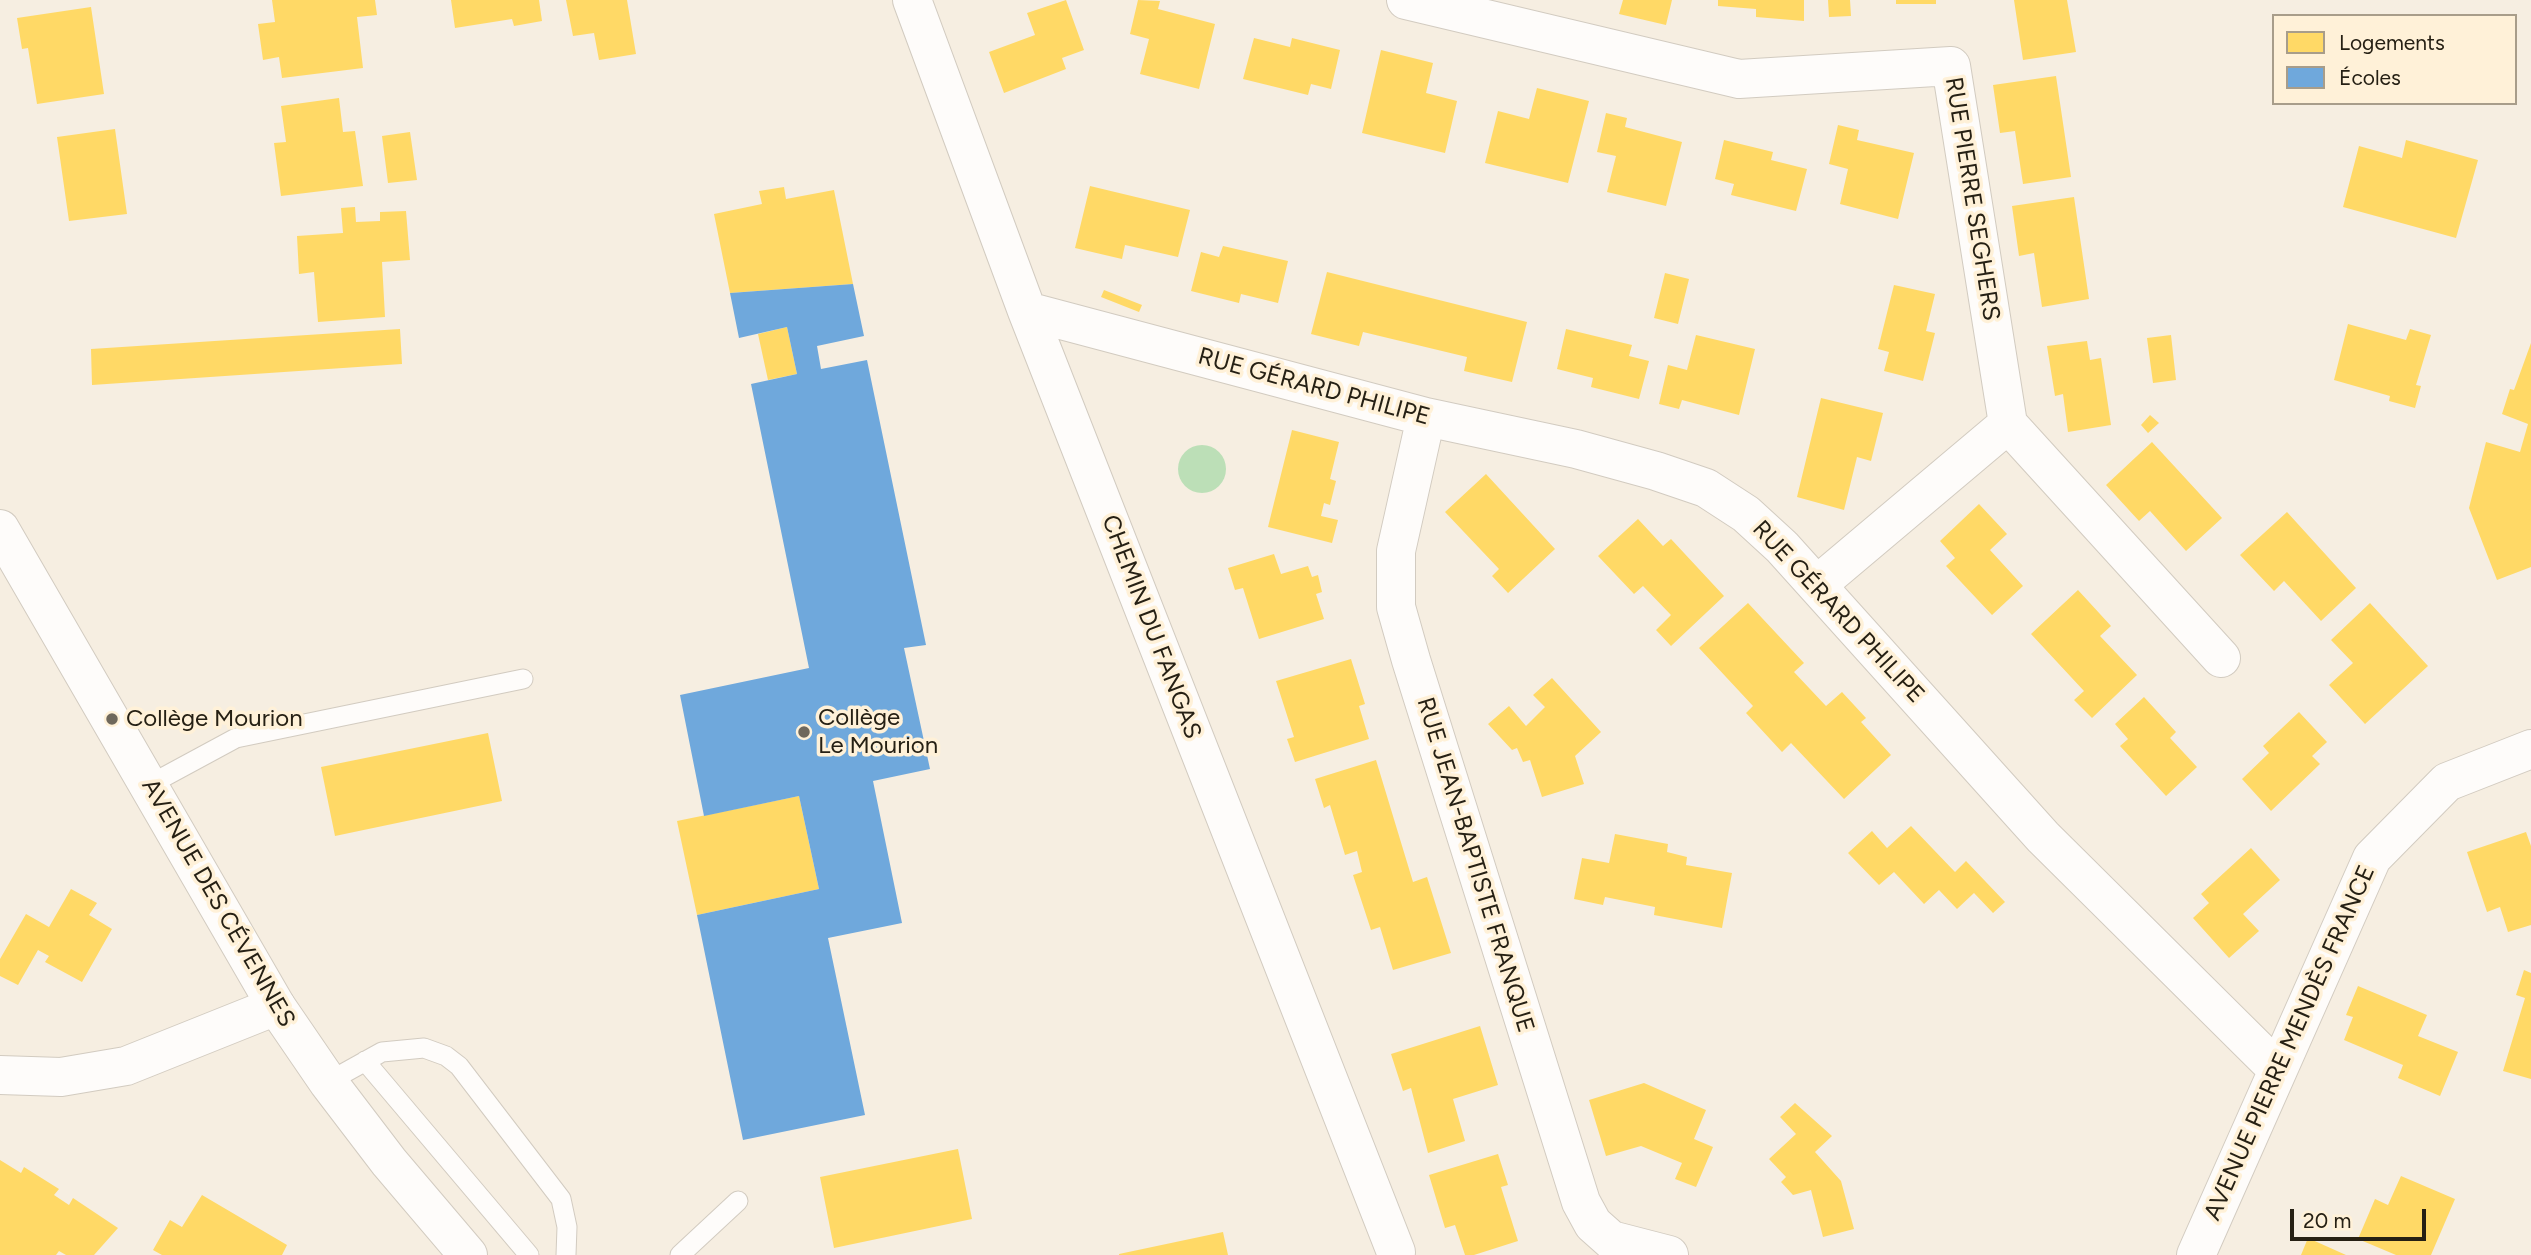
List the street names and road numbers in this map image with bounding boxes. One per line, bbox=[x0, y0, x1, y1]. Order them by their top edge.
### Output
street label: RUE PIERRE SEGHERS bbox=[1939, 75, 2005, 323]
street label: RUE GÉRARD PHILIPE bbox=[1195, 342, 1433, 432]
street label: CHEMIN DU FANGAS bbox=[1095, 511, 1207, 743]
street label: RUE GÉRARD PHILIPE bbox=[1746, 515, 1930, 709]
street label: RUE JEAN-BAPTISTE FRANQUE bbox=[1410, 694, 1540, 1036]
street label: AVENUE DES CÉVENNES bbox=[135, 774, 301, 1032]
street label: AVENUE PIERRE MENDÈS FRANCE bbox=[2198, 861, 2382, 1225]

